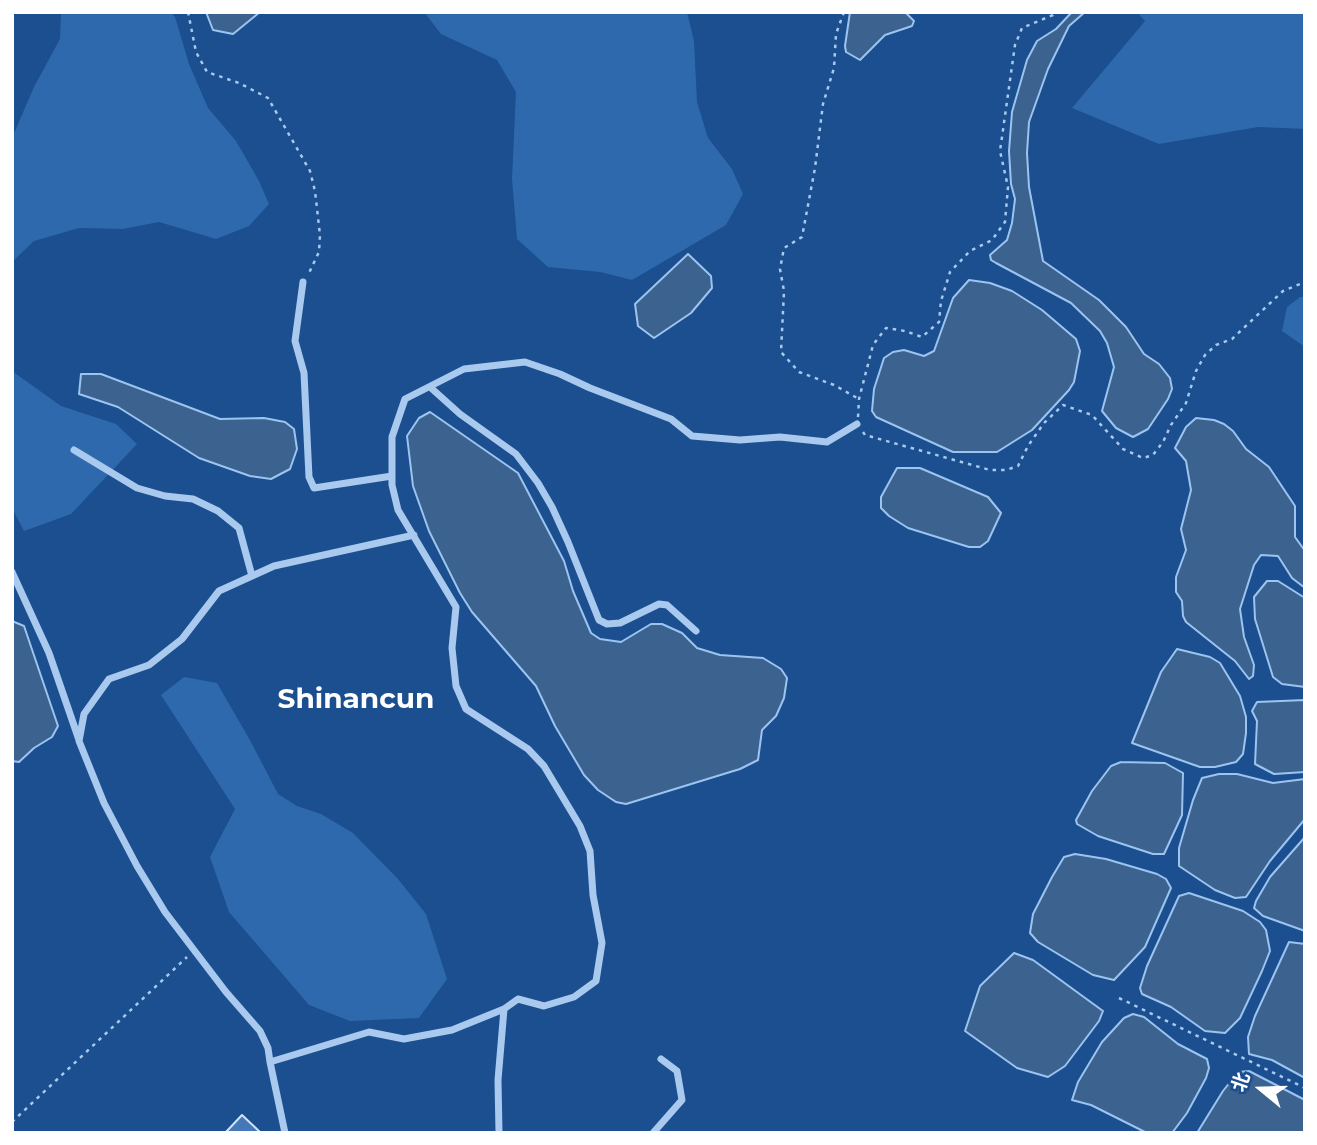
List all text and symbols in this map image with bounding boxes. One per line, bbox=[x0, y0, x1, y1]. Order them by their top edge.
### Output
district label: Shinancun bbox=[278, 683, 434, 717]
north arrow bbox=[1226, 1054, 1296, 1124]
text: 北 bbox=[1227, 1069, 1255, 1095]

